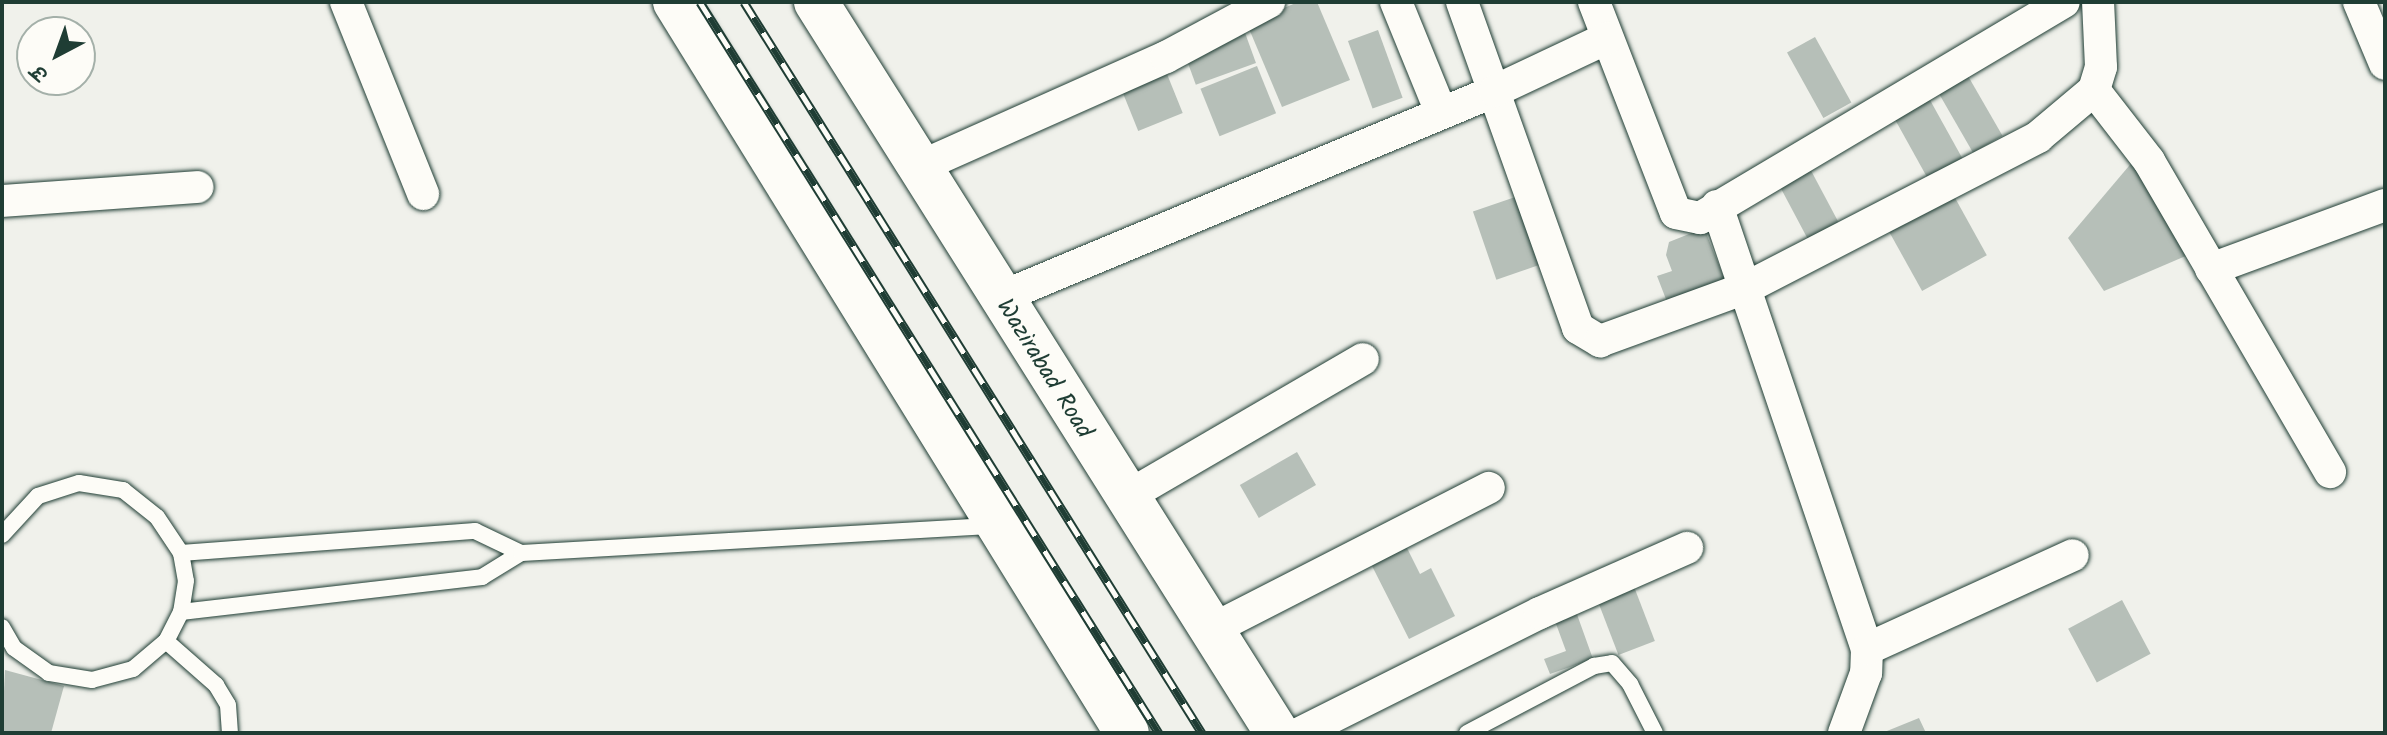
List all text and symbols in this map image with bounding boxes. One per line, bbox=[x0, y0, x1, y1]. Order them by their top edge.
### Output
north arrow bbox=[16, 16, 96, 96]
text: उ bbox=[25, 55, 58, 91]
street label: Wazirabad Road bbox=[990, 294, 1098, 444]

